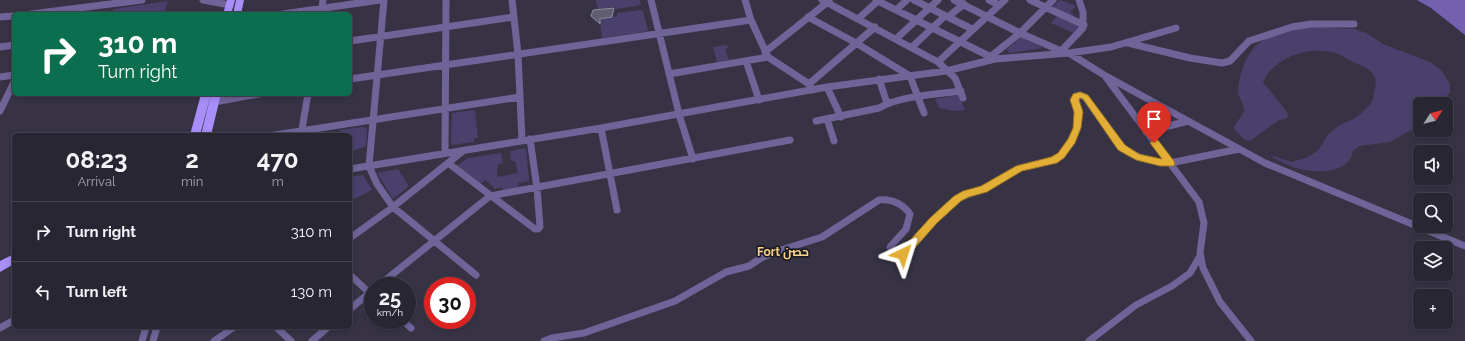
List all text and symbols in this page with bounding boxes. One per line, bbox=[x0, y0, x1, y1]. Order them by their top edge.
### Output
text: 310 m bbox=[98, 27, 177, 60]
icon: right bbox=[32, 28, 84, 80]
text: Turn right bbox=[98, 61, 177, 82]
north arrow bbox=[1413, 97, 1453, 137]
map controls bbox=[1413, 97, 1453, 329]
pin bbox=[1137, 102, 1171, 143]
icon: arrive bbox=[1143, 108, 1165, 130]
text: 08:23 bbox=[65, 145, 128, 174]
text: 2 bbox=[185, 145, 199, 174]
text: 470 bbox=[257, 145, 299, 174]
button: sound bbox=[1413, 145, 1453, 185]
text: Arrival bbox=[77, 174, 116, 189]
text: min bbox=[181, 174, 203, 189]
text: m bbox=[272, 174, 284, 189]
button: search bbox=[1413, 193, 1453, 233]
icon: right bbox=[32, 221, 54, 243]
text: Turn right bbox=[66, 223, 136, 241]
text: 310 m bbox=[291, 223, 332, 241]
position arrow bbox=[882, 233, 924, 275]
button: layers bbox=[1413, 241, 1453, 281]
district label: Fort حصن bbox=[757, 245, 809, 260]
speed limit sign: 30 bbox=[424, 277, 476, 329]
icon: left bbox=[32, 281, 54, 303]
text: Turn left bbox=[66, 283, 127, 301]
text: 130 m bbox=[291, 283, 332, 301]
text: 25 bbox=[379, 286, 401, 310]
button: + bbox=[1413, 289, 1453, 329]
text: km/h bbox=[377, 307, 403, 318]

